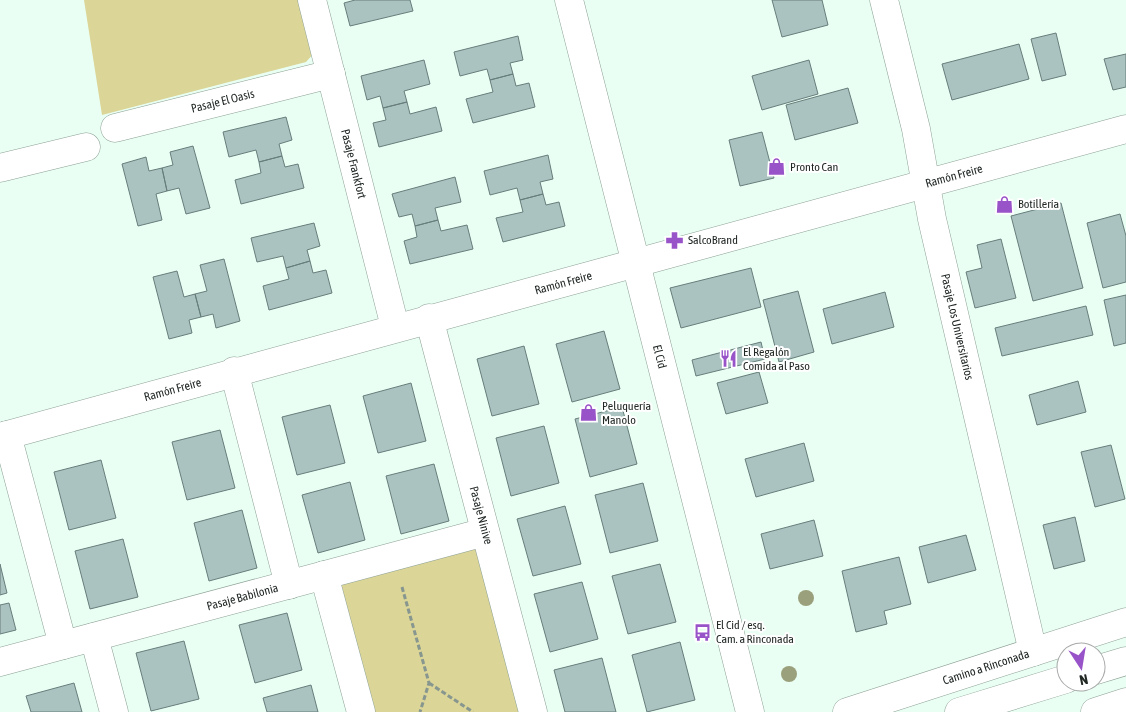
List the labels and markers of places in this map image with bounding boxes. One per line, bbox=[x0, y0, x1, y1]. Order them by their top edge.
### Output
shop icon: Pronto Can bbox=[766, 157, 786, 177]
place label: Pronto Can bbox=[790, 160, 838, 174]
shop icon: Botillería bbox=[994, 194, 1014, 214]
place label: Botillería bbox=[1018, 197, 1059, 211]
pharmacy icon: SalcoBrand bbox=[664, 230, 684, 250]
place label: SalcoBrand bbox=[688, 233, 738, 247]
place label: El Regalón Comida al Paso bbox=[743, 345, 810, 373]
restaurant icon: El Regalón Comida al Paso bbox=[719, 349, 739, 369]
place label: Peluquería Manolo bbox=[602, 399, 651, 427]
shop icon: Peluquería Manolo bbox=[578, 403, 598, 423]
place label: El Cid / esq. Cam. a Rinconada bbox=[716, 618, 794, 646]
bus stop icon: El Cid / esq. Cam. a Rinconada bbox=[692, 622, 712, 642]

